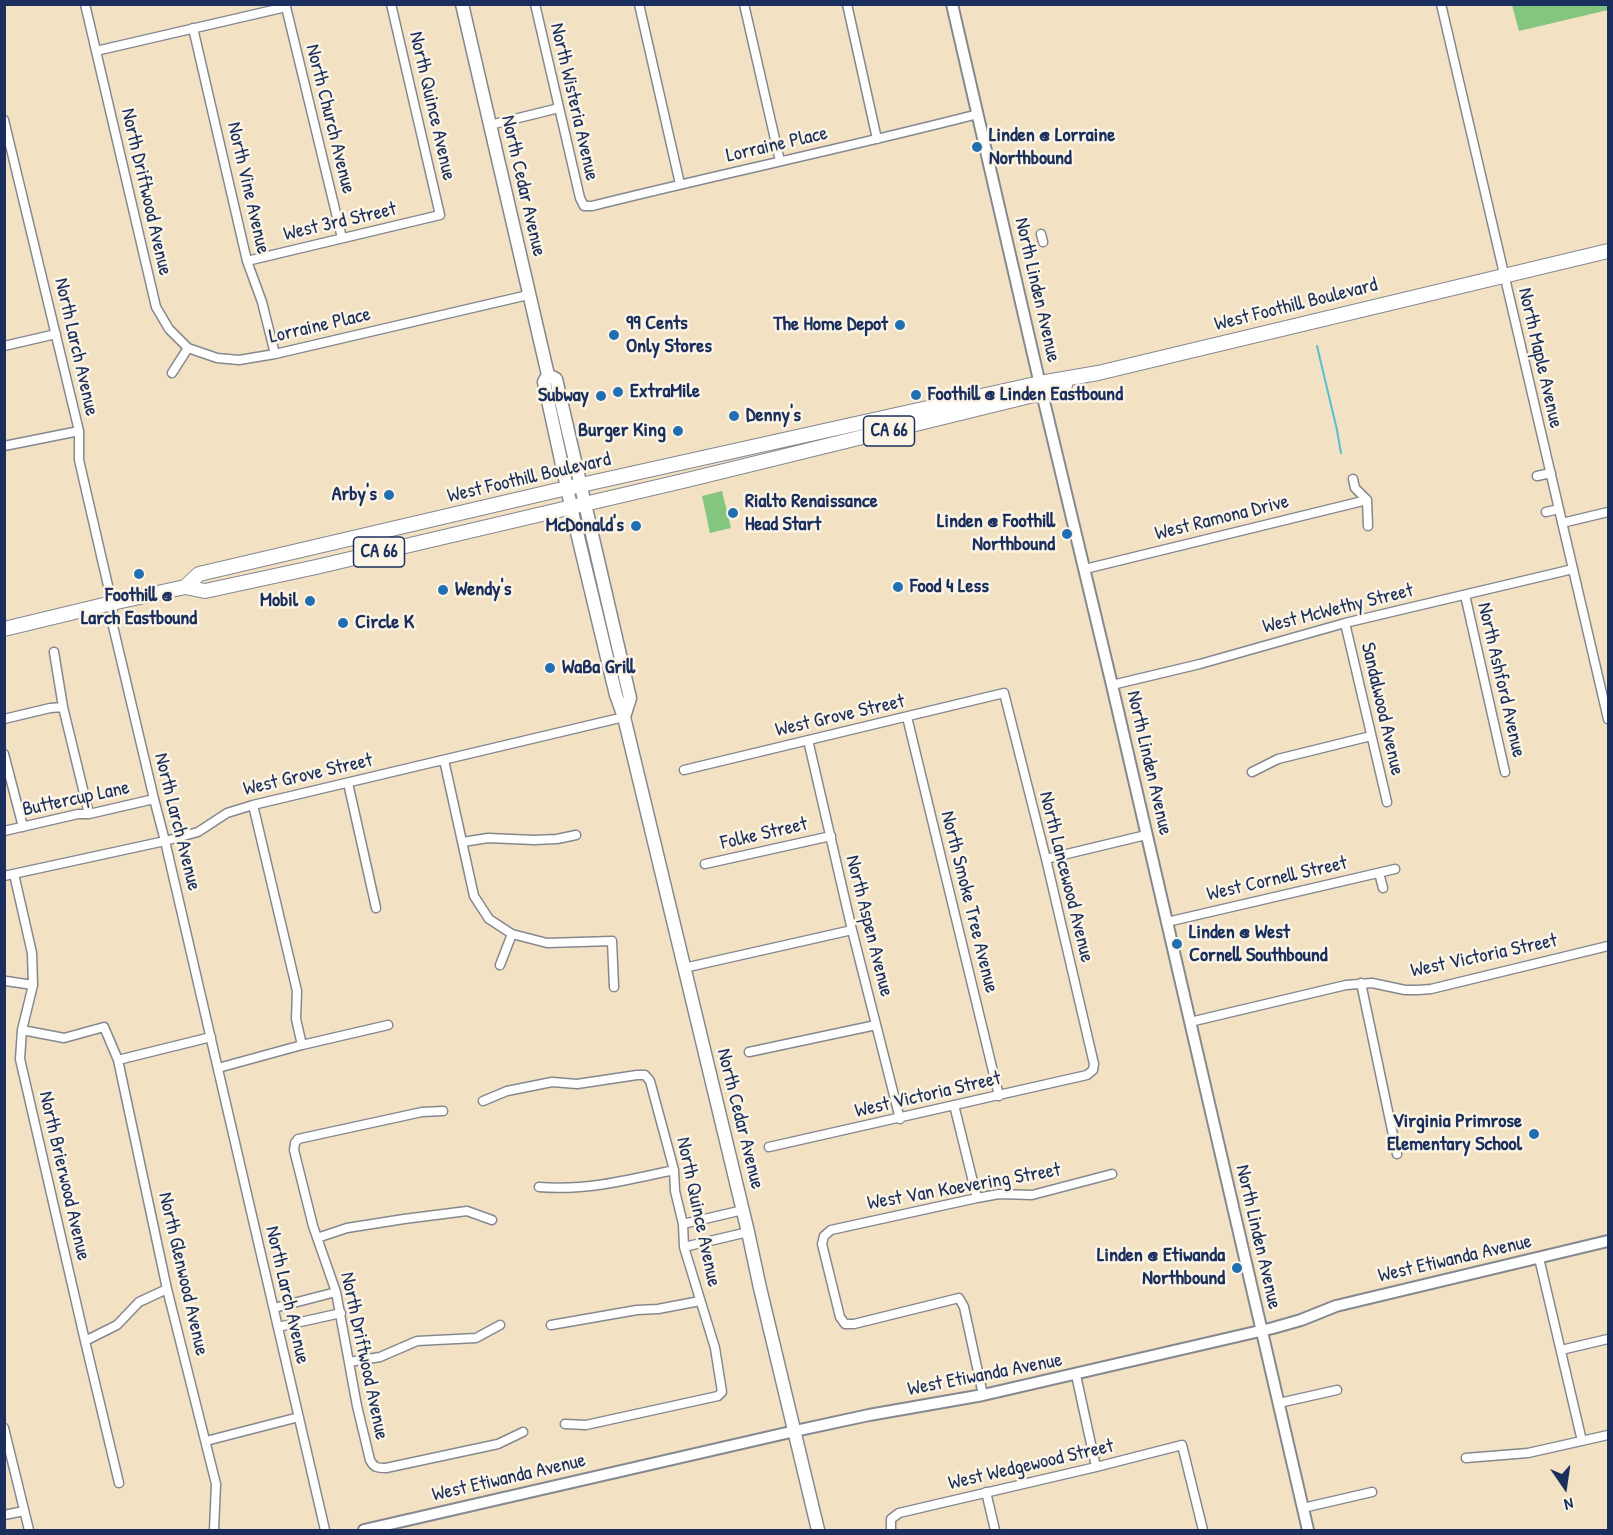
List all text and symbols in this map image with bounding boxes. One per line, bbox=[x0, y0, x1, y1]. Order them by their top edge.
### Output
street label: North Wisteria Avenue bbox=[544, 21, 604, 183]
street label: North Quince Avenue bbox=[403, 29, 461, 183]
street label: North Church Avenue bbox=[300, 42, 360, 196]
street label: North Driftwood Avenue bbox=[115, 106, 177, 278]
street label: North Cedar Avenue bbox=[495, 113, 551, 259]
street label: North Vine Avenue bbox=[221, 120, 275, 256]
street label: Lorraine Place bbox=[724, 122, 830, 168]
place label: Linden @ Lorraine Northbound bbox=[989, 124, 1115, 171]
marker: Linden @ Lorraine Northbound bbox=[970, 140, 984, 154]
street label: West 3rd Street bbox=[281, 197, 399, 247]
street label: North Linden Avenue bbox=[1009, 216, 1065, 364]
street label: West Foothill Boulevard bbox=[1212, 273, 1380, 337]
street label: North Larch Avenue bbox=[48, 276, 104, 418]
street label: North Maple Avenue bbox=[1512, 286, 1568, 430]
street label: Lorraine Place bbox=[267, 303, 373, 349]
place label: 99 Cents Only Stores bbox=[626, 312, 712, 359]
place label: The Home Depot bbox=[773, 313, 888, 337]
marker: The Home Depot bbox=[893, 318, 907, 332]
marker: 99 Cents Only Stores bbox=[607, 328, 621, 342]
place label: ExtraMile bbox=[630, 380, 700, 404]
place label: Foothill @ Linden Eastbound bbox=[928, 383, 1123, 407]
place label: Subway bbox=[538, 384, 589, 408]
marker: ExtraMile bbox=[611, 385, 625, 399]
marker: Foothill @ Linden Eastbound bbox=[909, 388, 923, 402]
marker: Subway bbox=[594, 389, 608, 403]
place label: Denny's bbox=[746, 404, 801, 428]
marker: Denny's bbox=[727, 409, 741, 423]
road number: CA 66 bbox=[864, 416, 914, 446]
place label: Burger King bbox=[578, 419, 666, 443]
marker: Burger King bbox=[671, 424, 685, 438]
street label: West Foothill Boulevard bbox=[445, 448, 613, 508]
place label: Arby's bbox=[332, 483, 377, 507]
marker: Arby's bbox=[382, 488, 396, 502]
place label: Rialto Renaissance Head Start bbox=[745, 490, 878, 537]
street label: West Ramona Drive bbox=[1153, 490, 1291, 546]
marker: Rialto Renaissance Head Start bbox=[726, 506, 740, 520]
place label: Linden @ Foothill Northbound bbox=[937, 510, 1055, 557]
place label: McDonald's bbox=[546, 514, 624, 538]
marker: McDonald's bbox=[629, 519, 643, 533]
marker: Linden @ Foothill Northbound bbox=[1060, 527, 1074, 541]
road number: CA 66 bbox=[354, 537, 404, 567]
marker: Foothill @ Larch Eastbound bbox=[132, 567, 146, 581]
place label: Food 4 Less bbox=[910, 575, 989, 599]
place label: Wendy's bbox=[455, 578, 512, 602]
street label: West McWethy Street bbox=[1260, 579, 1416, 639]
marker: Food 4 Less bbox=[891, 580, 905, 594]
marker: Wendy's bbox=[436, 583, 450, 597]
place label: Foothill @ Larch Eastbound bbox=[81, 584, 197, 631]
place label: Mobil bbox=[260, 589, 298, 613]
marker: Mobil bbox=[303, 594, 317, 608]
street label: North Ashford Avenue bbox=[1472, 600, 1530, 760]
place label: Circle K bbox=[355, 611, 414, 635]
marker: Circle K bbox=[336, 616, 350, 630]
street label: Sandalwood Avenue bbox=[1355, 640, 1409, 778]
place label: WaBa Grill bbox=[562, 656, 635, 680]
marker: WaBa Grill bbox=[543, 661, 557, 675]
street label: West Grove Street bbox=[773, 689, 907, 743]
street label: North Linden Avenue bbox=[1121, 689, 1177, 837]
street label: West Grove Street bbox=[241, 748, 375, 802]
street label: North Larch Avenue bbox=[148, 751, 206, 893]
street label: Buttercup Lane bbox=[20, 776, 132, 822]
street label: North Lancewood Avenue bbox=[1033, 789, 1099, 965]
street label: North Smoke Tree Avenue bbox=[935, 809, 1003, 995]
street label: Folke Street bbox=[718, 812, 810, 856]
street label: West Cornell Street bbox=[1205, 851, 1349, 907]
street label: North Aspen Avenue bbox=[840, 853, 898, 999]
place label: Linden @ West Cornell Southbound bbox=[1189, 921, 1328, 968]
street label: West Victoria Street bbox=[1409, 929, 1559, 983]
marker: Linden @ West Cornell Southbound bbox=[1170, 937, 1184, 951]
street label: North Cedar Avenue bbox=[711, 1046, 769, 1192]
street label: West Victoria Street bbox=[853, 1067, 1003, 1123]
street label: North Brierwood Avenue bbox=[33, 1089, 95, 1263]
place label: Virginia Primrose Elementary School bbox=[1387, 1110, 1522, 1157]
marker: Virginia Primrose Elementary School bbox=[1527, 1127, 1541, 1141]
street label: North Quince Avenue bbox=[670, 1135, 726, 1289]
street label: West Van Koevering Street bbox=[865, 1158, 1063, 1216]
street label: North Linden Avenue bbox=[1230, 1163, 1286, 1311]
street label: North Glenwood Avenue bbox=[153, 1190, 213, 1358]
street label: North Larch Avenue bbox=[259, 1224, 315, 1366]
street label: West Etiwanda Avenue bbox=[1376, 1230, 1534, 1288]
place label: Linden @ Etiwanda Northbound bbox=[1097, 1244, 1225, 1291]
marker: Linden @ Etiwanda Northbound bbox=[1230, 1261, 1244, 1275]
street label: North Driftwood Avenue bbox=[335, 1270, 393, 1442]
street label: West Etiwanda Avenue bbox=[906, 1348, 1064, 1402]
street label: West Wedgewood Street bbox=[946, 1434, 1116, 1496]
street label: West Etiwanda Avenue bbox=[430, 1449, 588, 1507]
north arrow bbox=[1535, 1457, 1595, 1517]
text: N bbox=[1562, 1493, 1576, 1516]

